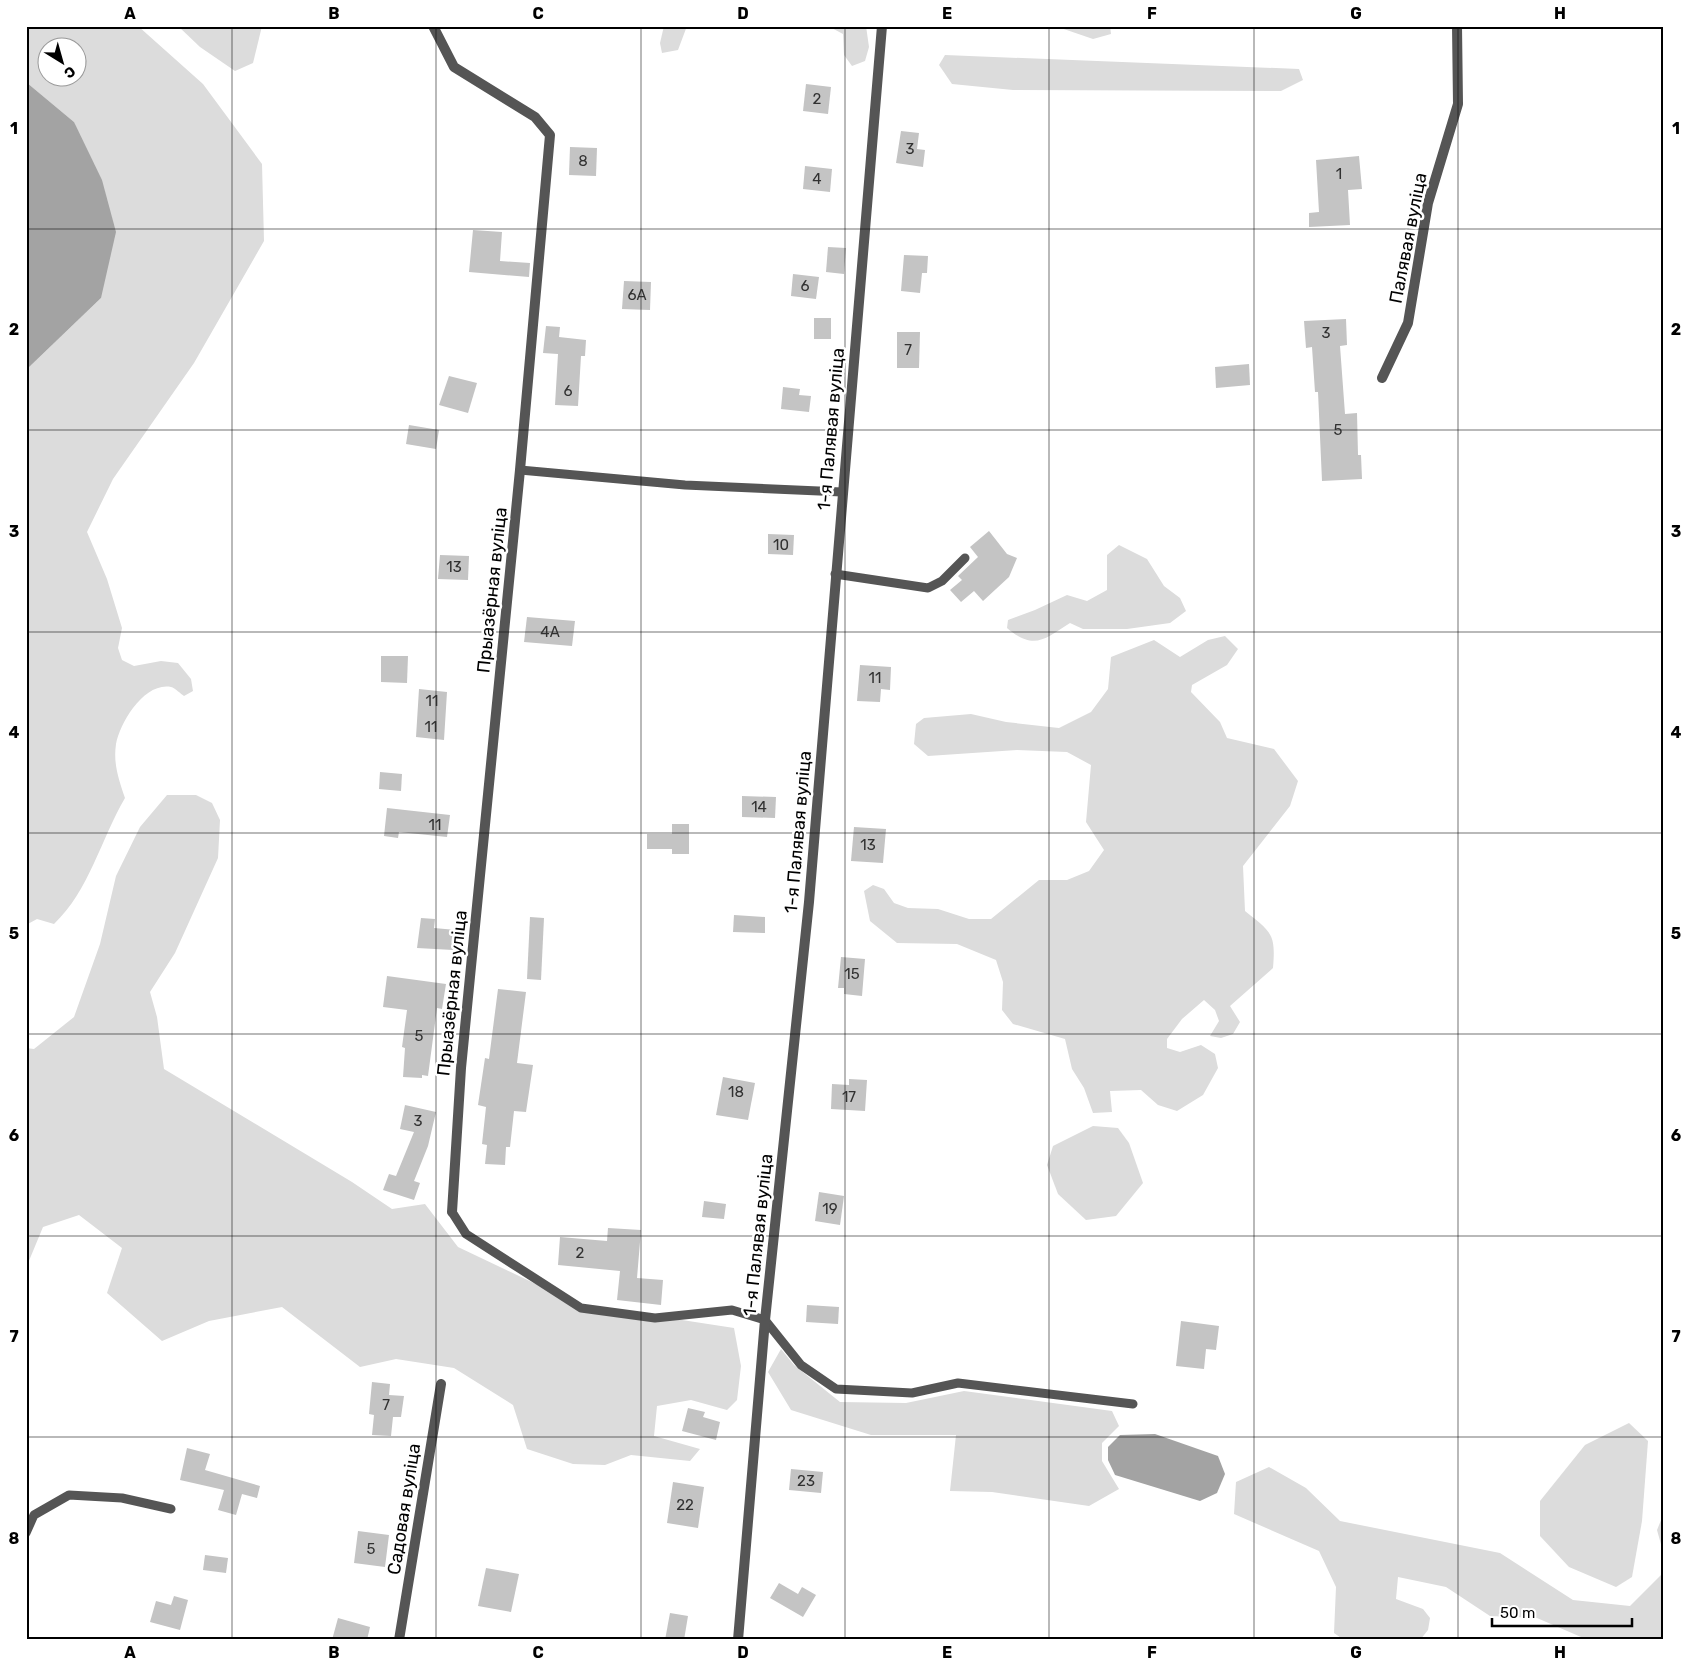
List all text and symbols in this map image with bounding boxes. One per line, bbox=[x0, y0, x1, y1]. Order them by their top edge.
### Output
text: A bbox=[124, 4, 136, 23]
text: B bbox=[328, 4, 340, 23]
text: C bbox=[532, 4, 544, 23]
text: D bbox=[737, 4, 749, 23]
text: E bbox=[942, 4, 952, 23]
text: F bbox=[1147, 4, 1157, 23]
text: G bbox=[1350, 4, 1362, 23]
text: H bbox=[1554, 4, 1566, 23]
north arrow bbox=[38, 38, 88, 88]
text: С bbox=[60, 62, 79, 82]
house number: 2 bbox=[813, 90, 822, 108]
text: 1 bbox=[10, 119, 18, 138]
text: 1 bbox=[1672, 119, 1680, 138]
house number: 3 bbox=[905, 140, 915, 158]
house number: 8 bbox=[578, 152, 588, 170]
house number: 1 bbox=[1336, 165, 1342, 183]
house number: 4 bbox=[812, 170, 822, 188]
street label: Палявая вуліца bbox=[1385, 171, 1431, 305]
house number: 6 bbox=[800, 277, 810, 295]
house number: 6А bbox=[627, 286, 647, 304]
text: 2 bbox=[9, 320, 19, 339]
text: 2 bbox=[1671, 320, 1681, 339]
house number: 3 bbox=[1321, 324, 1331, 342]
house number: 7 bbox=[904, 341, 912, 359]
street label: 1-я Палявая вуліца bbox=[813, 347, 849, 511]
house number: 6 bbox=[563, 382, 573, 400]
house number: 5 bbox=[1334, 421, 1343, 439]
street label: Прыазёрная вуліца bbox=[472, 506, 512, 674]
text: 3 bbox=[9, 522, 19, 541]
text: 3 bbox=[1671, 522, 1681, 541]
house number: 10 bbox=[773, 536, 789, 554]
house number: 13 bbox=[446, 558, 462, 576]
house number: 4А bbox=[540, 623, 560, 641]
house number: 11 bbox=[869, 669, 881, 687]
house number: 11 bbox=[426, 692, 438, 710]
house number: 11 bbox=[425, 718, 437, 736]
text: 4 bbox=[9, 723, 20, 742]
text: 4 bbox=[1671, 723, 1682, 742]
street label: 1-я Палявая вуліца bbox=[780, 750, 816, 914]
house number: 14 bbox=[751, 798, 767, 816]
house number: 11 bbox=[429, 816, 441, 834]
house number: 13 bbox=[860, 836, 876, 854]
street label: Прыазёрная вуліца bbox=[432, 909, 472, 1077]
text: 5 bbox=[9, 924, 19, 943]
text: 5 bbox=[1671, 924, 1681, 943]
house number: 15 bbox=[844, 965, 860, 983]
house number: 5 bbox=[415, 1027, 424, 1045]
house number: 18 bbox=[728, 1083, 744, 1101]
house number: 17 bbox=[842, 1088, 856, 1106]
house number: 3 bbox=[413, 1112, 423, 1130]
text: 6 bbox=[9, 1126, 19, 1145]
text: 6 bbox=[1671, 1126, 1681, 1145]
street label: 1-я Палявая вуліца bbox=[739, 1153, 777, 1317]
house number: 19 bbox=[822, 1200, 838, 1218]
house number: 2 bbox=[576, 1244, 585, 1262]
text: 7 bbox=[9, 1327, 19, 1346]
text: 7 bbox=[1671, 1327, 1681, 1346]
house number: 7 bbox=[382, 1396, 390, 1414]
street label: Садовая вуліца bbox=[383, 1442, 425, 1576]
house number: 23 bbox=[797, 1472, 815, 1490]
house number: 22 bbox=[676, 1496, 694, 1514]
text: 8 bbox=[9, 1529, 20, 1548]
text: 8 bbox=[1671, 1529, 1682, 1548]
house number: 5 bbox=[367, 1540, 376, 1558]
scale bar bbox=[1492, 1596, 1632, 1628]
text: 50 m bbox=[1500, 1604, 1535, 1622]
text: A bbox=[124, 1643, 136, 1662]
text: B bbox=[328, 1643, 340, 1662]
text: C bbox=[532, 1643, 544, 1662]
text: D bbox=[737, 1643, 749, 1662]
text: E bbox=[942, 1643, 952, 1662]
text: F bbox=[1147, 1643, 1157, 1662]
text: G bbox=[1350, 1643, 1362, 1662]
text: H bbox=[1554, 1643, 1566, 1662]

